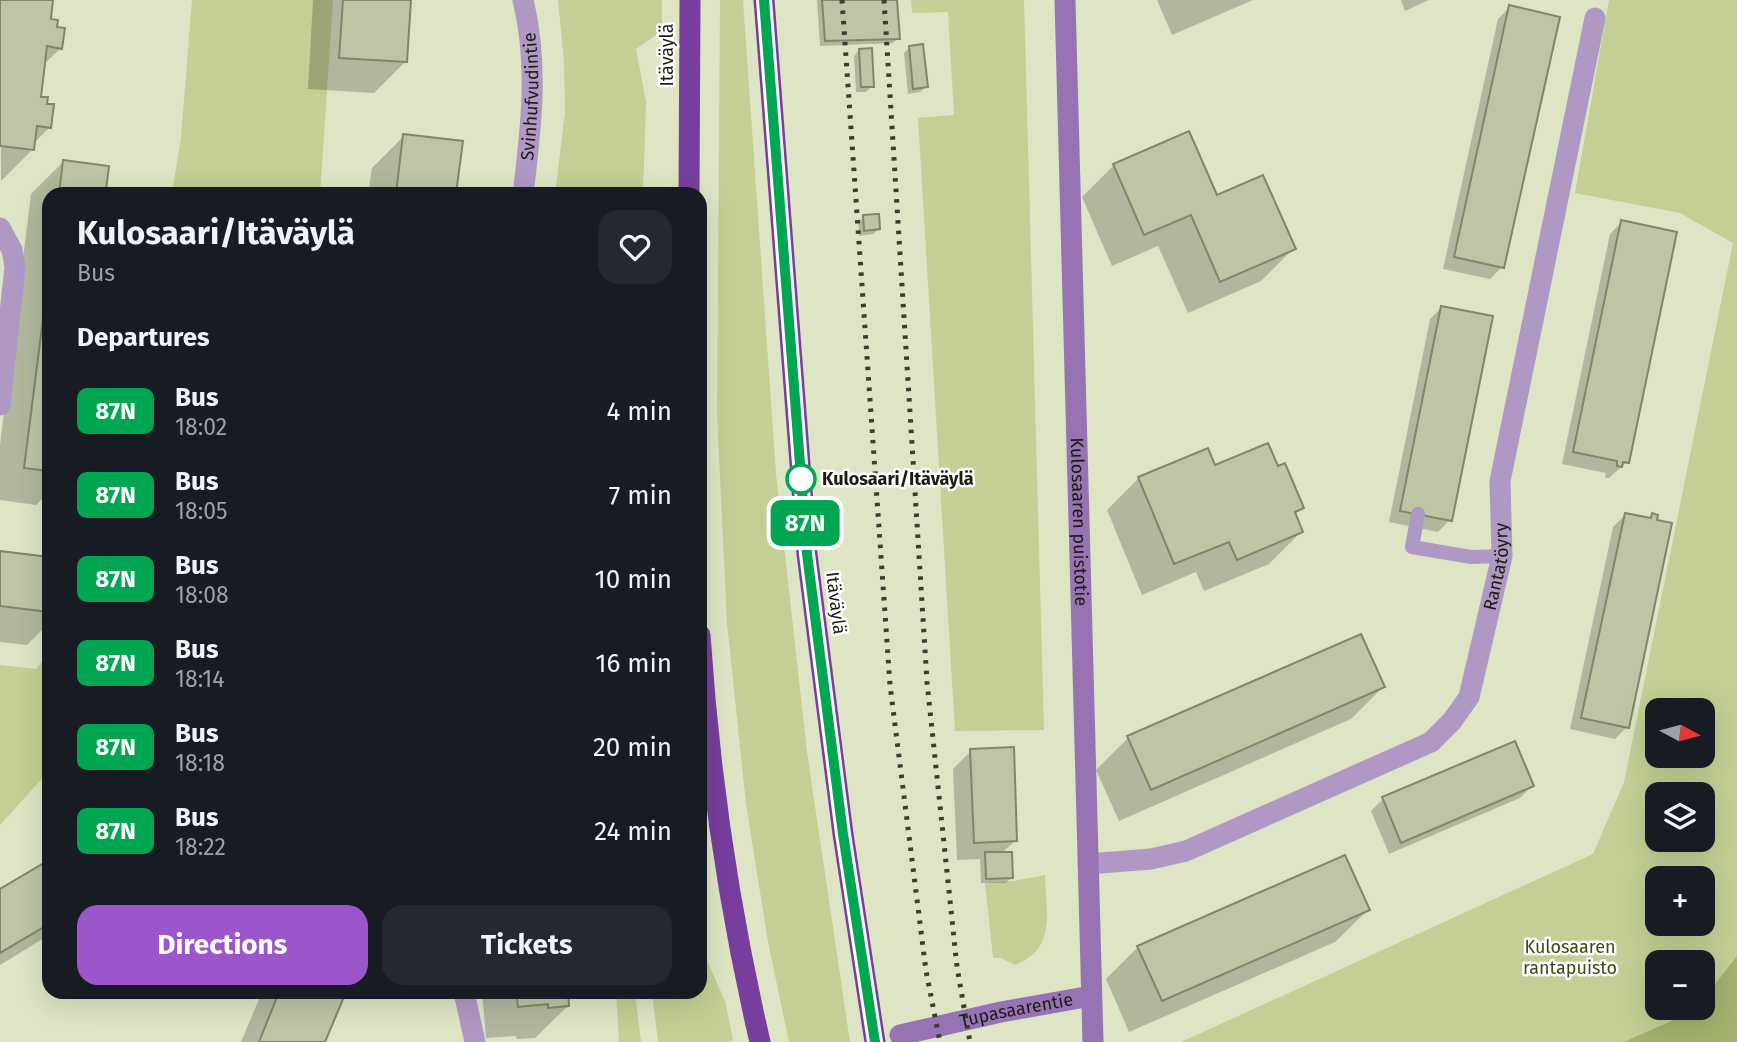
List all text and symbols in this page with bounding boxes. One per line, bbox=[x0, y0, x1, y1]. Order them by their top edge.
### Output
street label: Itäväylä bbox=[656, 23, 678, 87]
street label: Svinhufvudintie bbox=[516, 31, 543, 162]
button: heart bbox=[598, 210, 672, 284]
text: Kulosaari/Itäväylä bbox=[77, 213, 355, 253]
text: Bus bbox=[77, 259, 115, 287]
text: Departures bbox=[77, 322, 210, 353]
text: Bus bbox=[175, 382, 218, 413]
text: 4 min bbox=[606, 396, 672, 427]
text: 87N bbox=[95, 397, 136, 425]
text: 18:02 bbox=[175, 413, 227, 441]
street label: Kulosaaren puistotie bbox=[1066, 437, 1092, 606]
marker: Kulosaari/Itäväylä bbox=[786, 464, 816, 494]
text: Bus bbox=[175, 466, 218, 497]
place label: Kulosaari/Itäväylä bbox=[822, 468, 974, 490]
text: 7 min bbox=[609, 480, 672, 511]
text: 87N bbox=[95, 481, 136, 509]
text: 18:05 bbox=[175, 497, 228, 525]
line badge: 87N bbox=[765, 500, 845, 546]
text: 87N bbox=[785, 509, 825, 537]
street label: Rantatöyry bbox=[1479, 522, 1513, 613]
text: Bus bbox=[175, 550, 218, 581]
text: 10 min bbox=[594, 564, 672, 595]
text: 87N bbox=[95, 565, 136, 593]
street label: Itäväylä bbox=[821, 570, 851, 636]
text: 18:08 bbox=[175, 581, 229, 609]
text: Bus bbox=[175, 634, 218, 665]
text: 16 min bbox=[595, 648, 672, 679]
text: 87N bbox=[95, 649, 136, 677]
text: 18:14 bbox=[175, 665, 224, 693]
north arrow bbox=[1645, 698, 1715, 768]
map controls bbox=[1645, 698, 1715, 1020]
text: Bus bbox=[175, 718, 218, 749]
text: 20 min bbox=[593, 732, 672, 763]
text: 87N bbox=[95, 733, 136, 761]
text: 18:18 bbox=[175, 749, 225, 777]
button: layers bbox=[1645, 782, 1715, 852]
text: Bus bbox=[175, 802, 218, 833]
text: 24 min bbox=[594, 816, 672, 847]
text: 87N bbox=[95, 817, 136, 845]
text: 18:22 bbox=[175, 833, 226, 861]
button: + bbox=[1645, 866, 1715, 936]
button: Directions bbox=[77, 905, 368, 985]
button: Tickets bbox=[382, 905, 672, 985]
park label: Kulosaaren rantapuisto bbox=[1523, 936, 1617, 979]
button: − bbox=[1645, 950, 1715, 1020]
street label: Tupasaarentie bbox=[957, 988, 1075, 1032]

